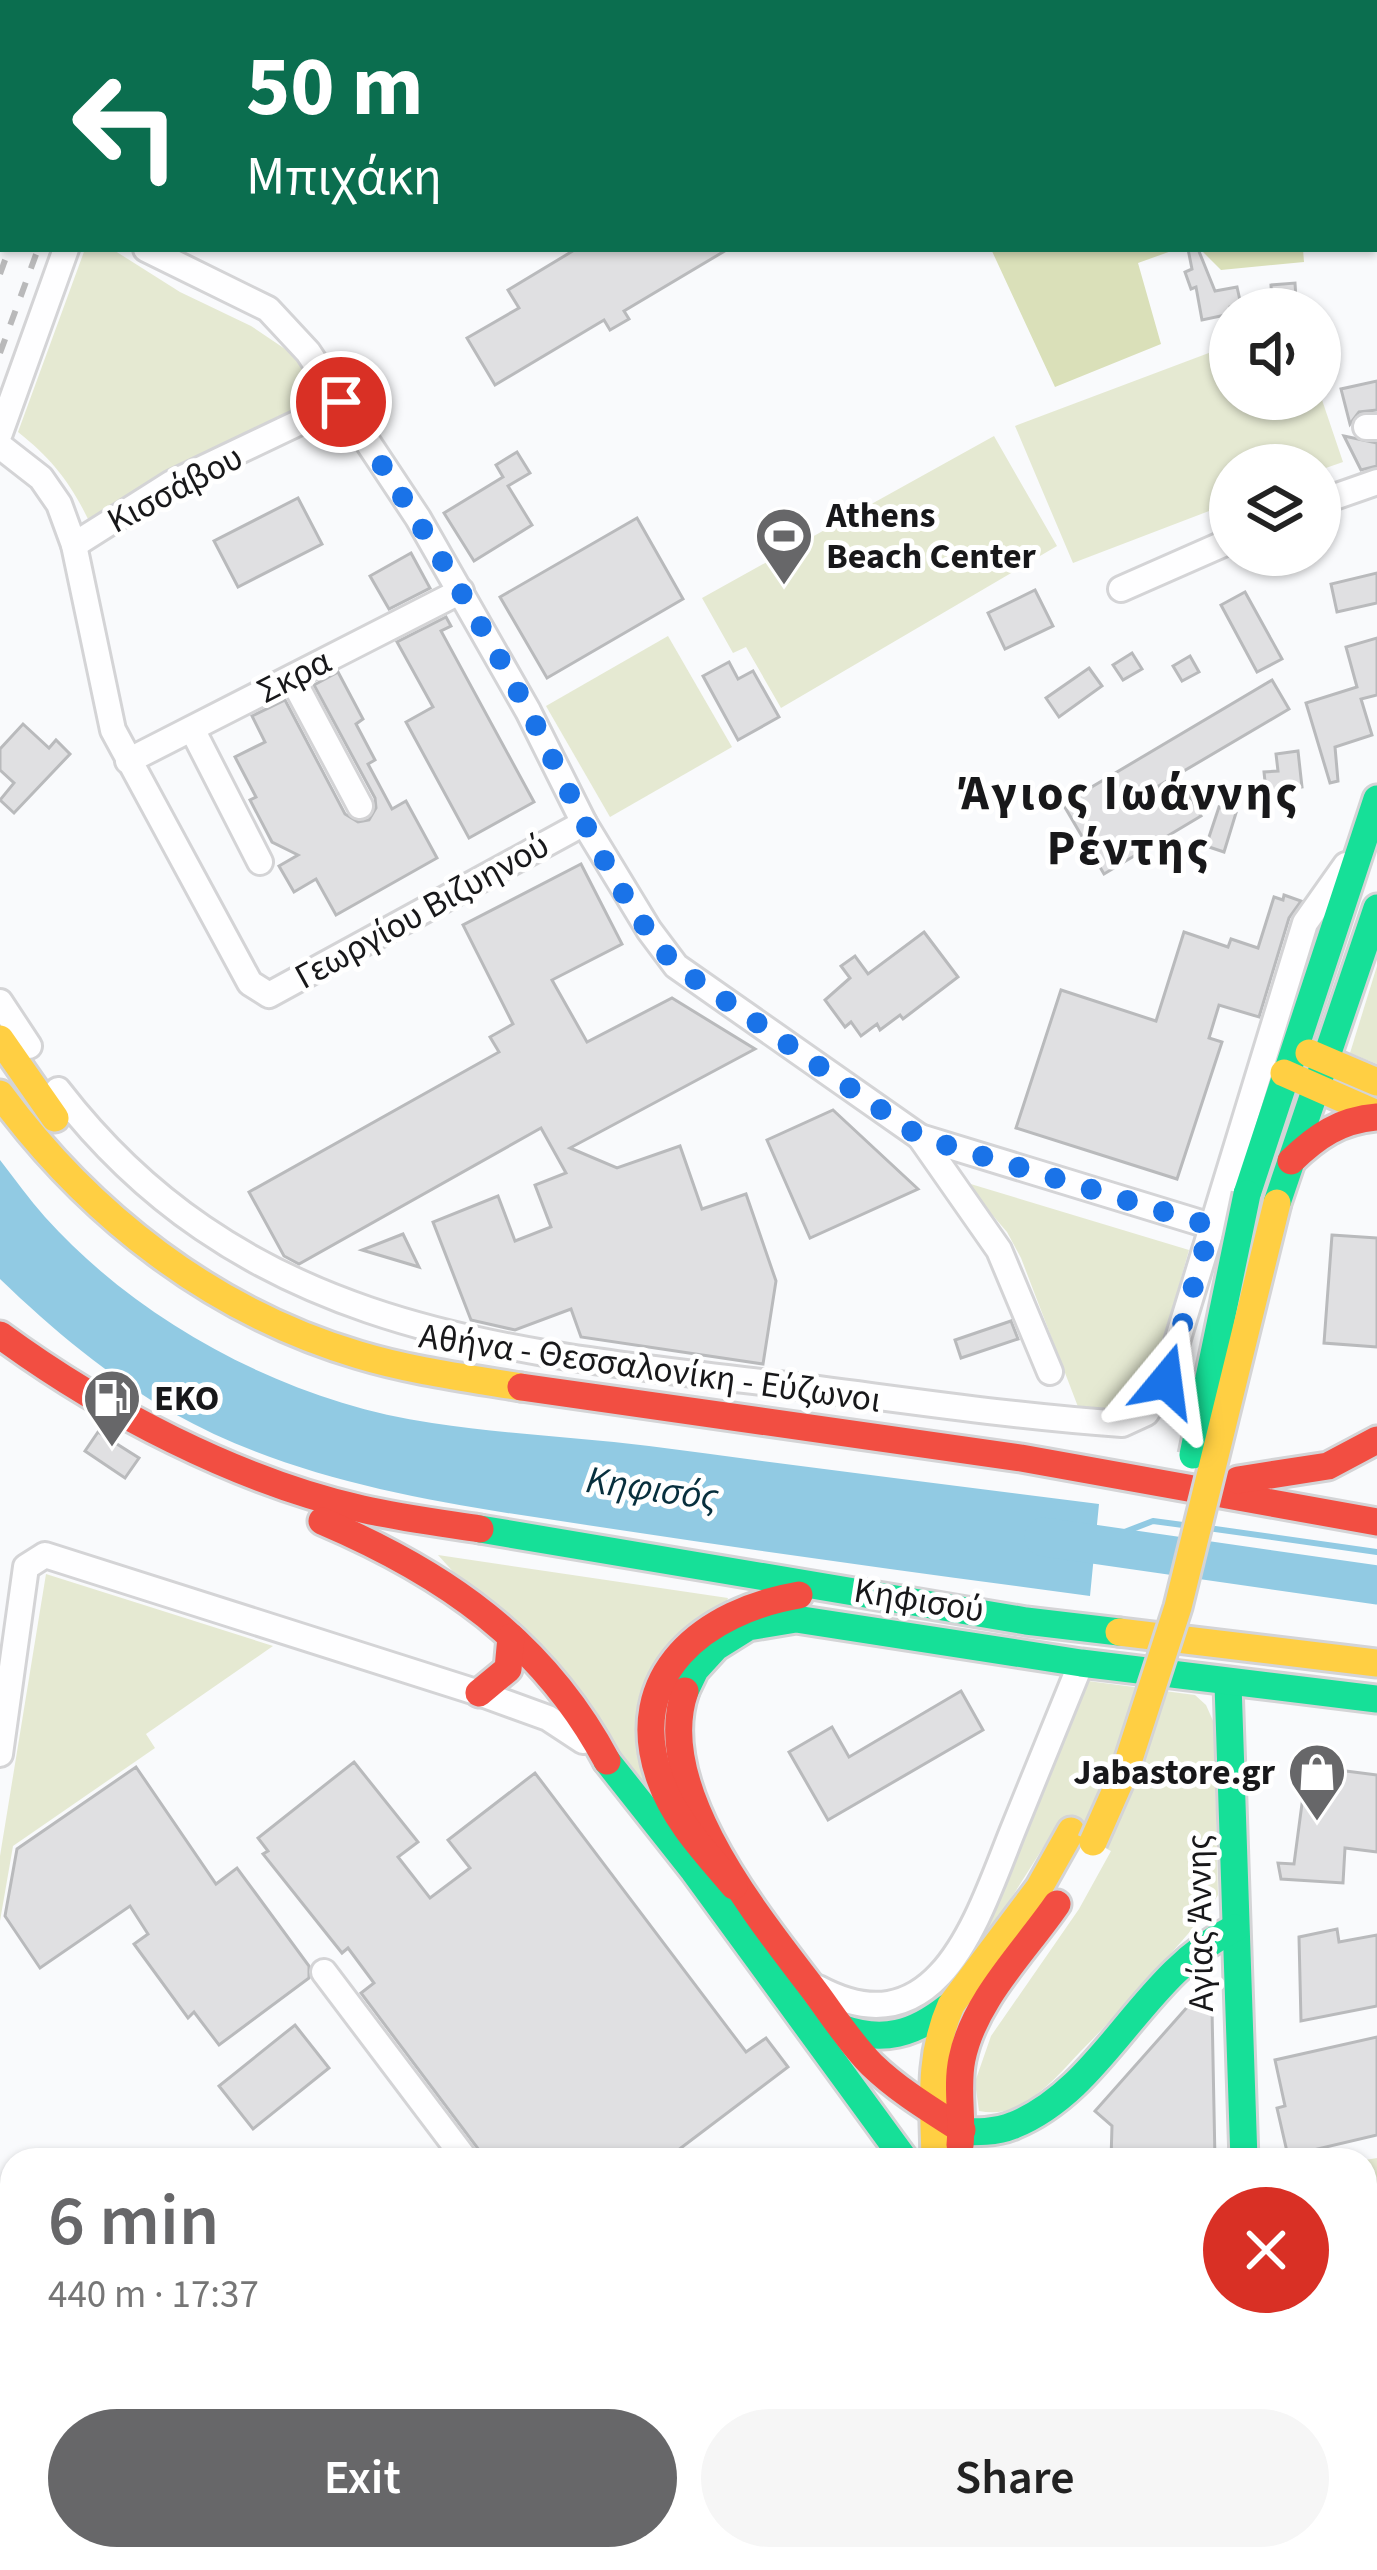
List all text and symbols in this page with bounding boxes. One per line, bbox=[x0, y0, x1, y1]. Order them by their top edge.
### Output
text: 50 m bbox=[246, 28, 424, 148]
icon: left bbox=[48, 48, 204, 204]
text: Μπιχάκη bbox=[246, 139, 442, 216]
map controls bbox=[1209, 288, 1341, 576]
button: sound bbox=[1209, 288, 1341, 420]
pin bbox=[290, 351, 392, 453]
icon: arrive bbox=[308, 369, 374, 435]
street label: Κισσάβου bbox=[98, 432, 252, 546]
button: layers bbox=[1209, 444, 1341, 576]
place label: Athens Beach Center bbox=[825, 490, 1037, 582]
sports icon: Athens Beach Center bbox=[753, 505, 815, 587]
street label: Σκρα bbox=[248, 636, 340, 716]
district label: Άγιος Ιωάννης Ρέντης bbox=[958, 760, 1300, 883]
street label: Γεωργίου Βιζυηνού bbox=[286, 820, 558, 1002]
street label: Αθήνα - Θεσσαλονίκη - Εύζωνοι bbox=[416, 1310, 884, 1426]
position arrow bbox=[1103, 1318, 1229, 1444]
fuel station icon: EKO bbox=[81, 1367, 143, 1449]
place label: EKO bbox=[154, 1373, 219, 1424]
water label: Κηφισός bbox=[582, 1452, 722, 1526]
street label: Κηφισού bbox=[850, 1565, 988, 1635]
shop icon: Jabastore.gr bbox=[1286, 1741, 1348, 1823]
place label: Jabastore.gr bbox=[1073, 1747, 1276, 1798]
street label: Αγίας Άννης bbox=[1173, 1834, 1227, 2012]
text: 6 min bbox=[48, 2170, 219, 2273]
button: close bbox=[1203, 2187, 1329, 2313]
text: 440 m · 17:37 bbox=[48, 2267, 259, 2323]
button: Exit bbox=[48, 2409, 677, 2547]
button: Share bbox=[701, 2409, 1329, 2547]

